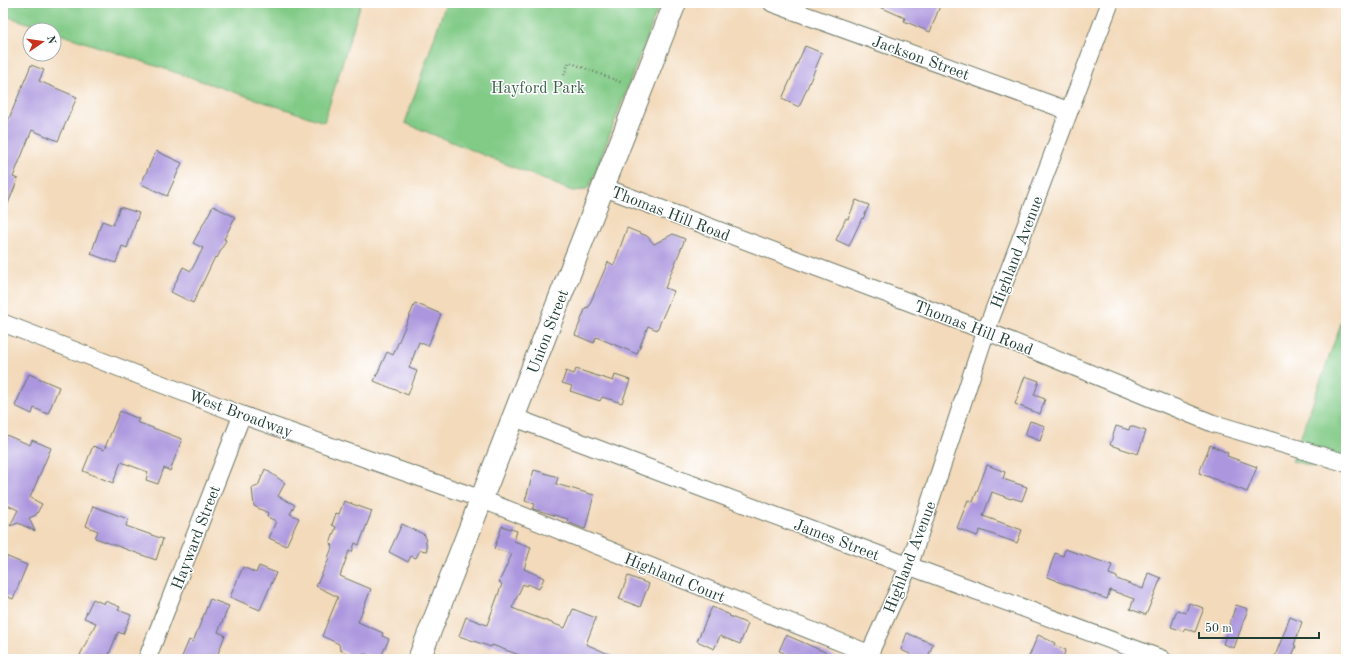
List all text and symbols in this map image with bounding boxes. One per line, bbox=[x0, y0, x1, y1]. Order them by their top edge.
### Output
north arrow bbox=[22, 22, 62, 62]
street label: Jackson Street bbox=[870, 34, 971, 84]
text: N bbox=[44, 35, 57, 46]
park label: Hayford Park bbox=[491, 81, 585, 97]
street label: Thomas Hill Road bbox=[609, 185, 732, 245]
street label: Highland Avenue bbox=[989, 194, 1047, 311]
street label: Union Street bbox=[525, 287, 572, 376]
street label: Thomas Hill Road bbox=[912, 299, 1035, 359]
street label: West Broadway bbox=[186, 389, 295, 441]
street label: Hayward Street bbox=[170, 483, 224, 592]
street label: Highland Avenue bbox=[882, 499, 940, 616]
street label: James Street bbox=[791, 517, 882, 565]
street label: Highland Court bbox=[621, 551, 727, 607]
scale bar bbox=[1199, 614, 1319, 640]
text: 50 m bbox=[1205, 622, 1232, 635]

